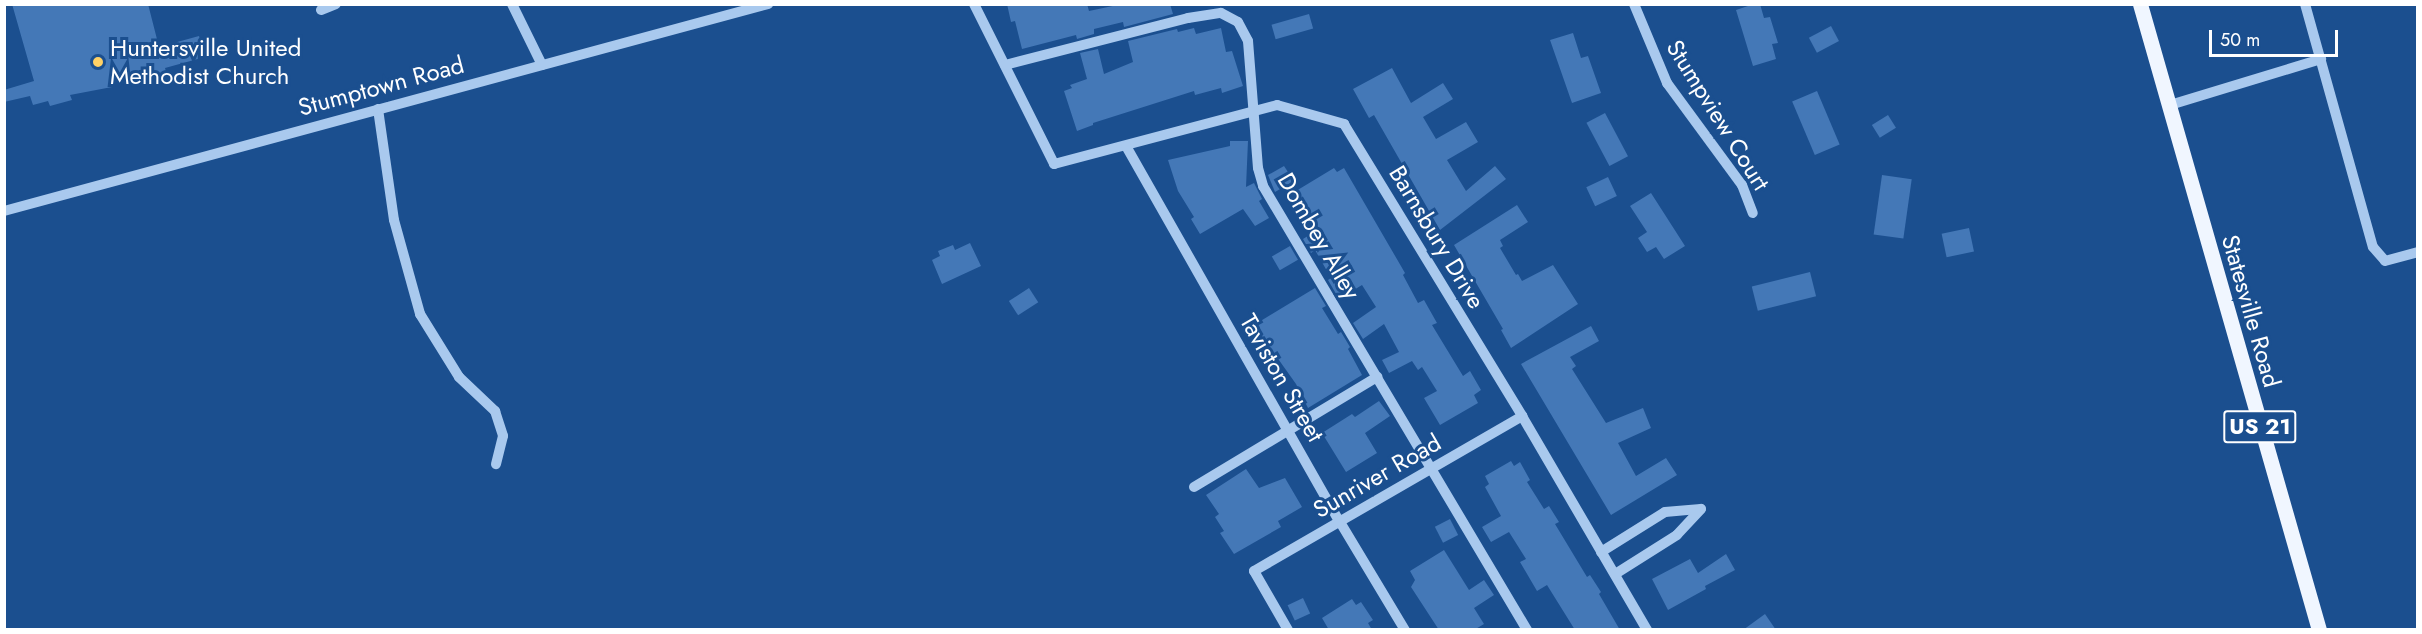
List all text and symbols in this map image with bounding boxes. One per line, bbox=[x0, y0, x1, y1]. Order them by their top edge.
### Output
scale bar bbox=[2212, 18, 2341, 56]
text: 50 m bbox=[2220, 27, 2260, 53]
place label: Huntersville United Methodist Church bbox=[110, 34, 301, 90]
street label: Stumpview Court bbox=[1660, 34, 1776, 196]
street label: Stumptown Road bbox=[295, 50, 467, 122]
marker: Huntersville United Methodist Church bbox=[91, 55, 105, 69]
street label: Barnsbury Drive bbox=[1383, 160, 1491, 314]
street label: Dombey Alley bbox=[1271, 168, 1367, 304]
street label: Statesville Road bbox=[2215, 231, 2287, 391]
street label: Taviston Street bbox=[1234, 309, 1330, 447]
road number: US 21 bbox=[2222, 408, 2298, 446]
street label: Sunriver Road bbox=[1308, 428, 1446, 524]

